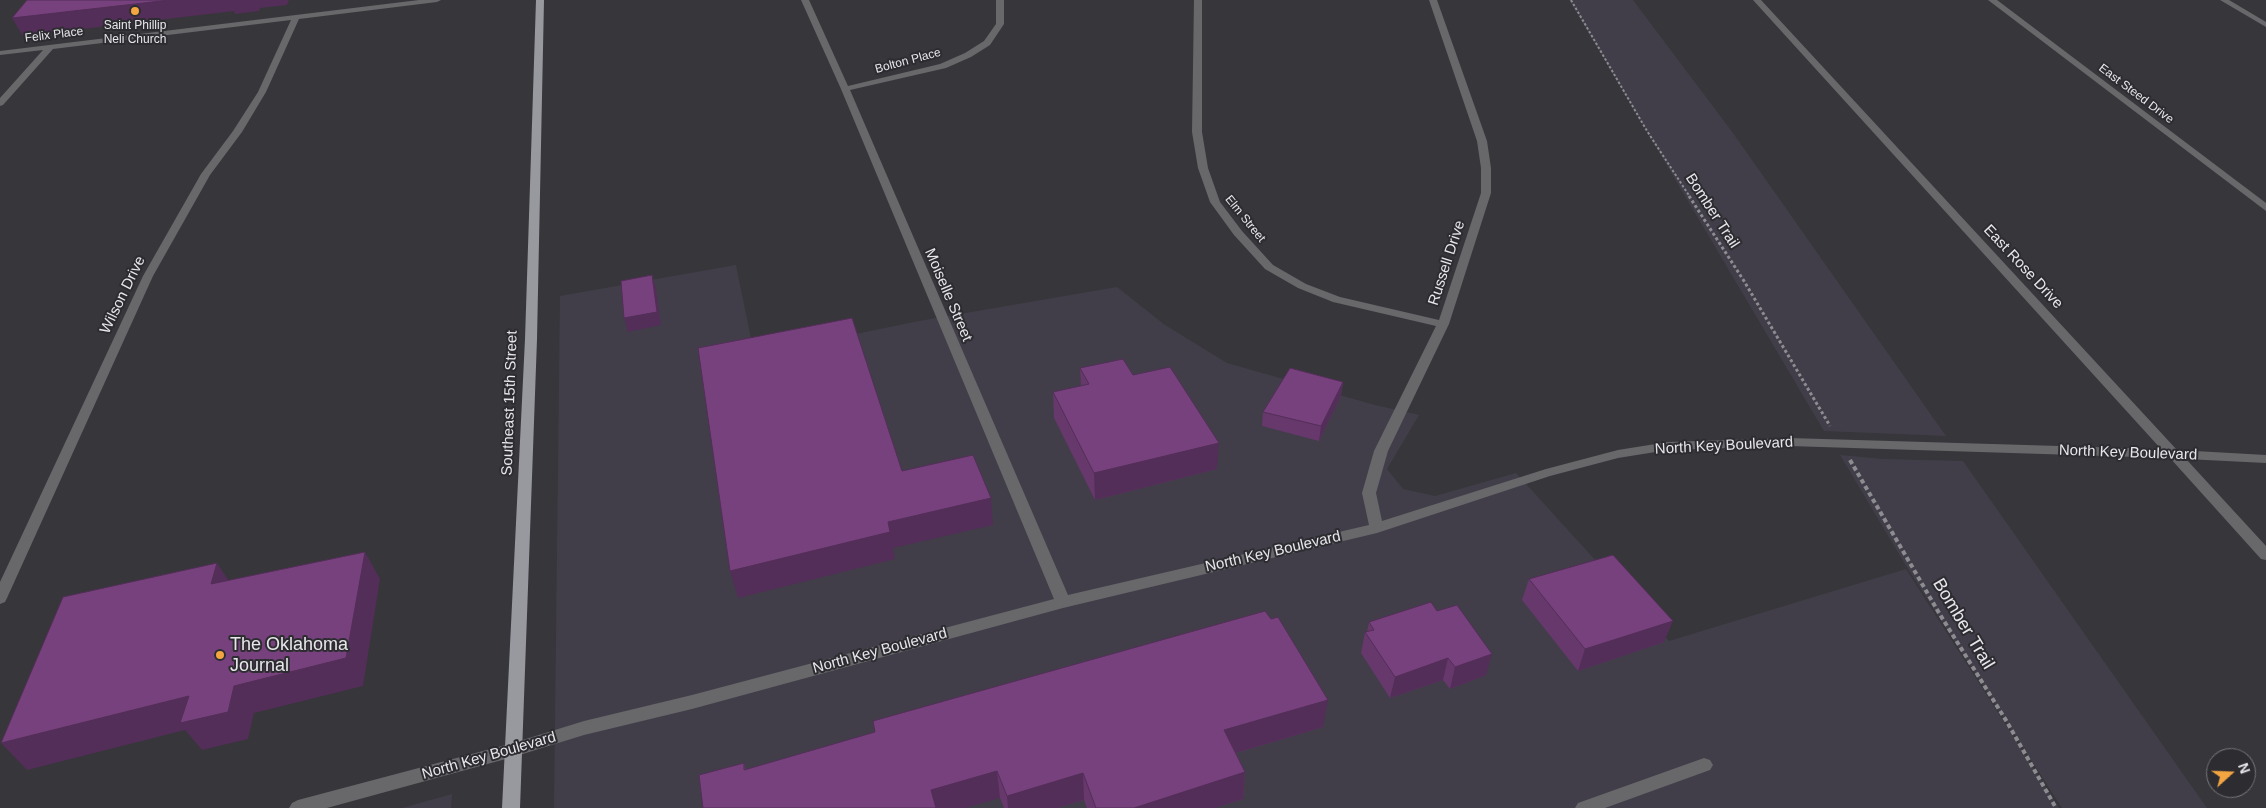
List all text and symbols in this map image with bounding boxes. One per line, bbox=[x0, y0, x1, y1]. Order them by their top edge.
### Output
marker: Saint Phillip Neli Church bbox=[129, 5, 141, 17]
place label: Saint Phillip Neli Church bbox=[104, 19, 166, 47]
street label: Felix Place bbox=[24, 24, 84, 46]
street label: Bolton Place bbox=[874, 45, 942, 77]
street label: East Steed Drive bbox=[2096, 61, 2176, 127]
street label: Bomber Trail bbox=[1681, 170, 1743, 252]
street label: Elm Street bbox=[1222, 193, 1268, 245]
street label: Russell Drive bbox=[1425, 218, 1469, 308]
street label: East Rose Drive bbox=[1979, 221, 2067, 313]
street label: Moiselle Street bbox=[920, 246, 976, 344]
street label: Wilson Drive bbox=[96, 253, 150, 337]
street label: Southeast 15th Street bbox=[498, 330, 522, 476]
street label: North Key Boulevard bbox=[1654, 433, 1794, 459]
street label: North Key Boulevard bbox=[2059, 442, 2197, 464]
street label: North Key Boulevard bbox=[1204, 528, 1342, 576]
street label: Bomber Trail bbox=[1927, 575, 1999, 673]
street label: North Key Boulevard bbox=[811, 624, 949, 678]
place label: The Oklahoma Journal bbox=[230, 634, 348, 676]
marker: The Oklahoma Journal bbox=[214, 649, 226, 661]
street label: North Key Boulevard bbox=[420, 728, 558, 784]
north arrow bbox=[2206, 748, 2256, 798]
text: N bbox=[2235, 761, 2253, 776]

